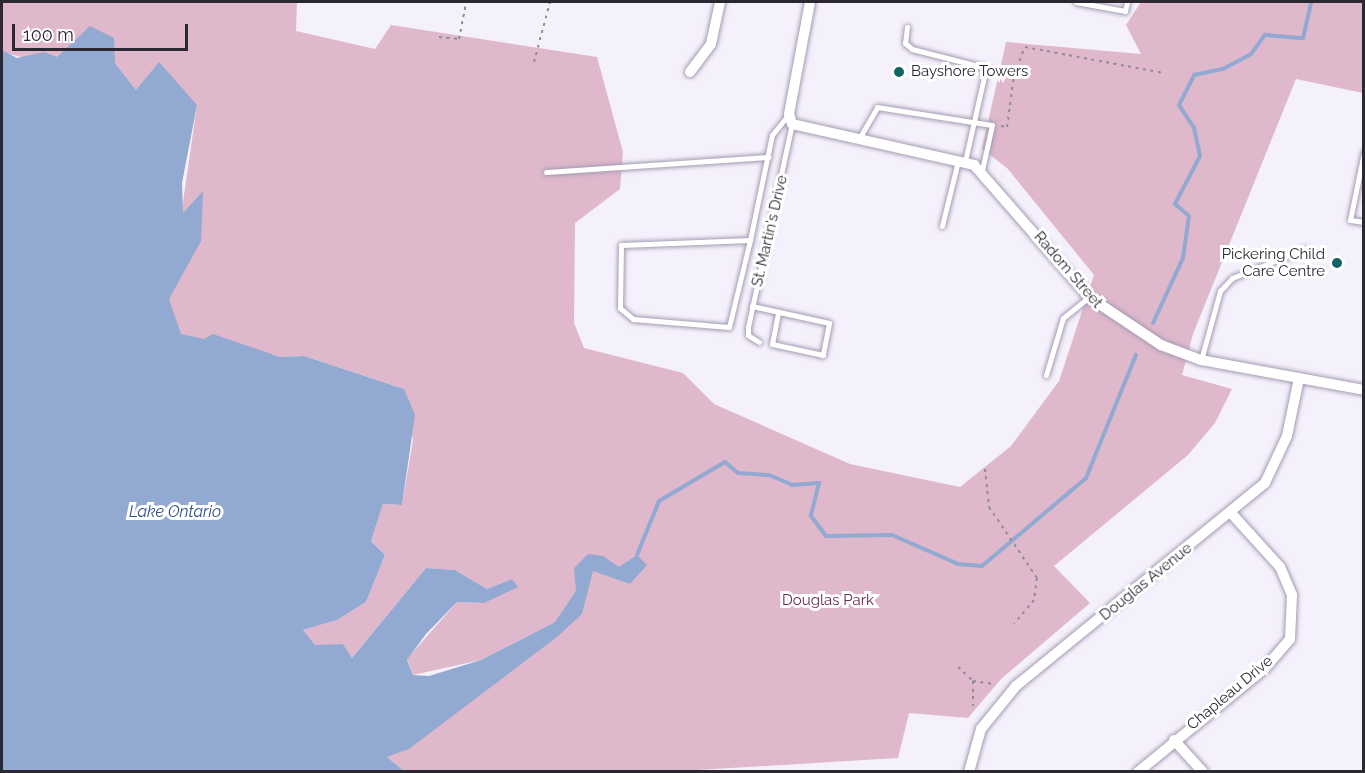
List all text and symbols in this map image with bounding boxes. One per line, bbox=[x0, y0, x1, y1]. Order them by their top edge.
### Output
scale bar bbox=[15, 12, 190, 50]
text: 100 m bbox=[23, 24, 74, 45]
place label: Bayshore Towers bbox=[911, 63, 1029, 81]
marker: Bayshore Towers bbox=[892, 65, 906, 79]
street label: St. Martin's Drive bbox=[748, 174, 792, 288]
street label: Radom Street bbox=[1030, 228, 1106, 312]
place label: Pickering Child Care Centre bbox=[1222, 245, 1325, 280]
marker: Pickering Child Care Centre bbox=[1330, 256, 1344, 270]
water label: Lake Ontario bbox=[129, 502, 221, 522]
street label: Douglas Avenue bbox=[1096, 539, 1196, 625]
park label: Douglas Park bbox=[782, 592, 874, 610]
street label: Chapleau Drive bbox=[1184, 652, 1276, 734]

